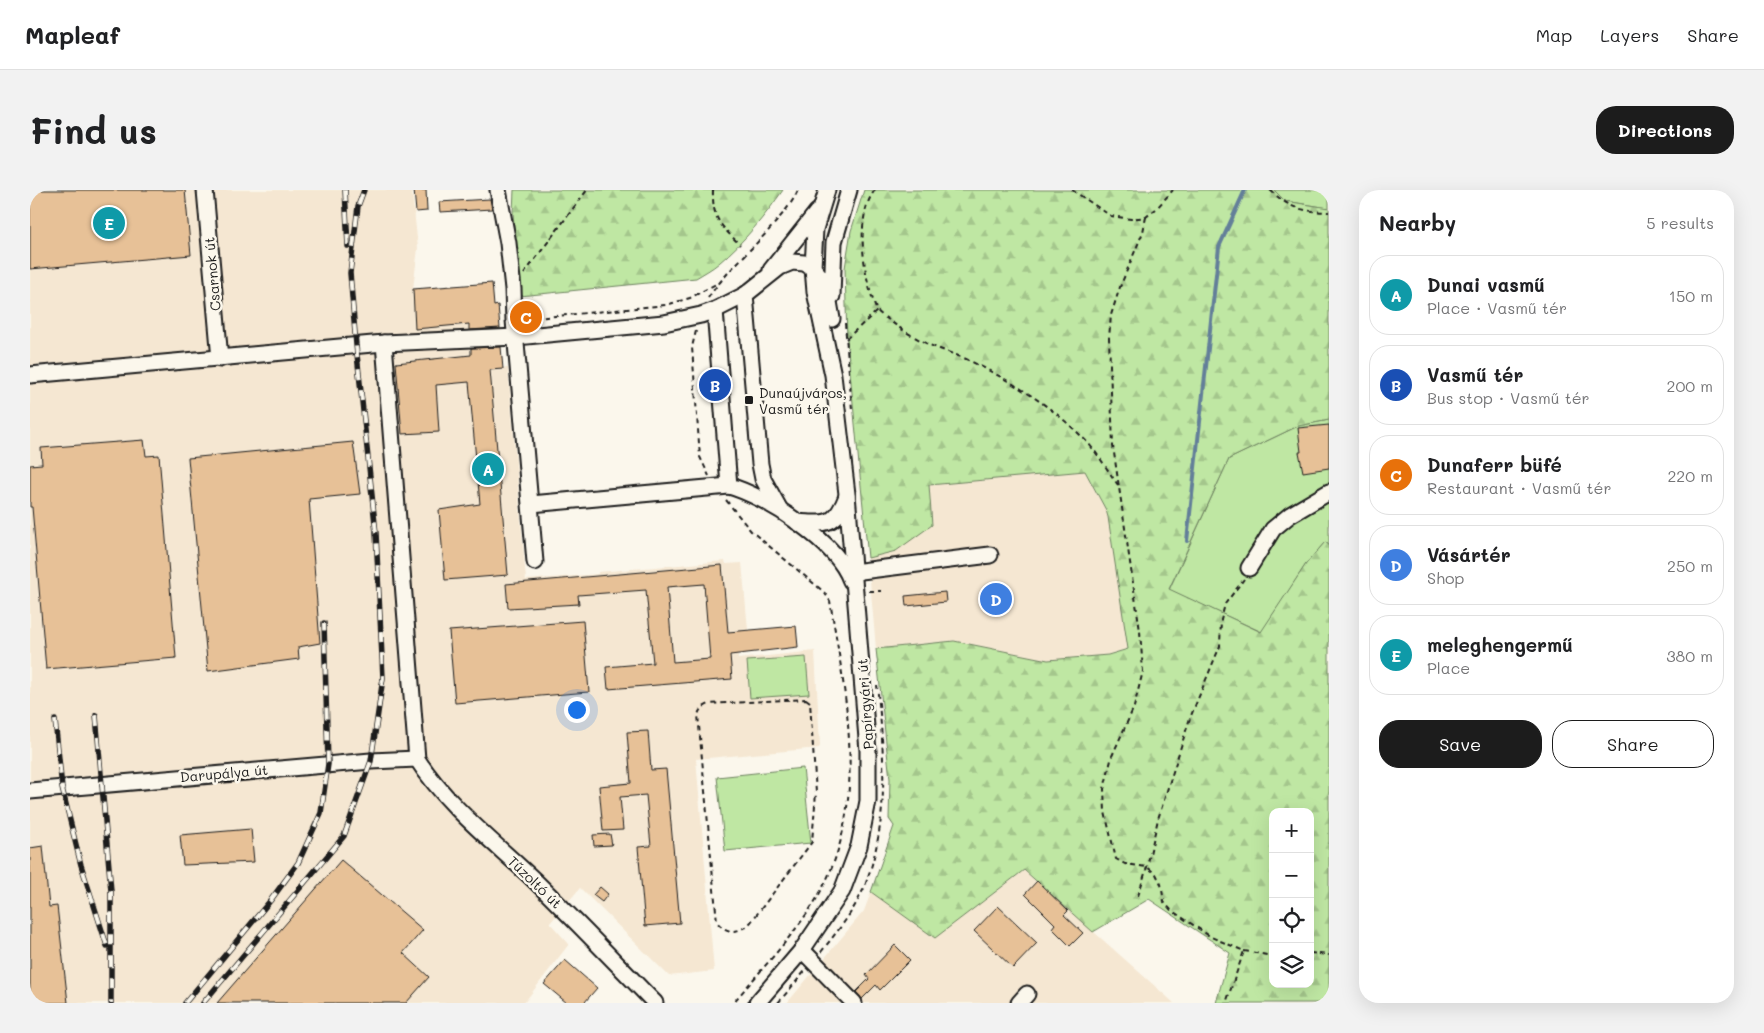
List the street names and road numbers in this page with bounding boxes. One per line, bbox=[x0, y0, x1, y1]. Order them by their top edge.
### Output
street label: Csarnok út bbox=[199, 236, 225, 312]
street label: Papírgyári út bbox=[852, 658, 878, 750]
street label: Darupálya út bbox=[179, 760, 269, 786]
street label: Tűzoltó út bbox=[504, 852, 566, 912]

